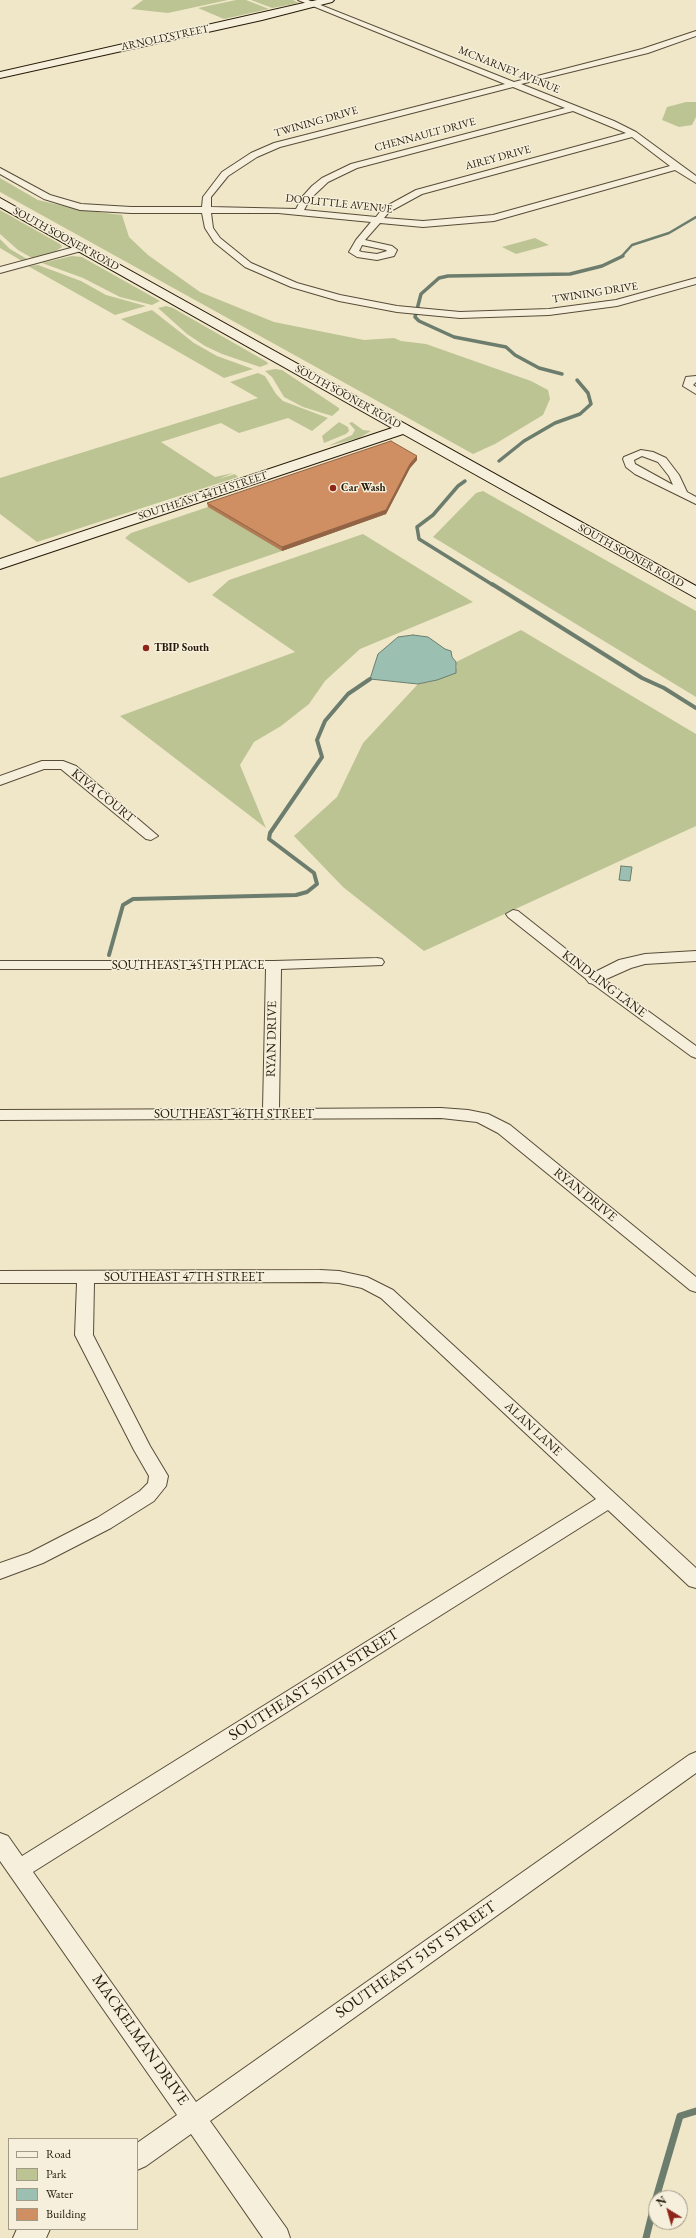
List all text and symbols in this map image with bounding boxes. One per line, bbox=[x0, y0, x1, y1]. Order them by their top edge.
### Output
street label: ARNOLD STREET bbox=[120, 22, 210, 54]
street label: MCNARNEY AVENUE bbox=[456, 44, 562, 96]
street label: TWINING DRIVE bbox=[273, 104, 359, 140]
street label: CHENNAULT DRIVE bbox=[373, 115, 477, 155]
street label: AIREY DRIVE bbox=[464, 143, 532, 173]
street label: DOOLITTLE AVENUE bbox=[285, 192, 393, 216]
street label: SOUTH SOONER ROAD bbox=[11, 204, 121, 274]
street label: TWINING DRIVE bbox=[551, 280, 639, 306]
street label: SOUTH SOONER ROAD bbox=[293, 362, 403, 432]
street label: SOUTHEAST 44TH STREET bbox=[137, 469, 269, 523]
place label: Car Wash bbox=[341, 481, 386, 495]
marker: Car Wash bbox=[328, 483, 338, 493]
street label: SOUTH SOONER ROAD bbox=[576, 521, 686, 591]
place label: TBIP South bbox=[154, 641, 209, 655]
marker: TBIP South bbox=[141, 643, 151, 653]
street label: KIVA COURT bbox=[68, 766, 138, 826]
street label: KINDLING LANE bbox=[559, 947, 649, 1021]
street label: SOUTHEAST 45TH PLACE bbox=[112, 957, 264, 973]
street label: RYAN DRIVE bbox=[264, 1001, 280, 1077]
street label: SOUTHEAST 46TH STREET bbox=[154, 1106, 314, 1122]
street label: RYAN DRIVE bbox=[550, 1165, 620, 1225]
street label: SOUTHEAST 47TH STREET bbox=[104, 1269, 264, 1285]
street label: ALAN LANE bbox=[501, 1399, 565, 1459]
street label: SOUTHEAST 50TH STREET bbox=[225, 1625, 403, 1745]
street label: SOUTHEAST 51ST STREET bbox=[332, 1897, 500, 2023]
street label: MACKELMAN DRIVE bbox=[87, 1971, 193, 2109]
legend bbox=[8, 2138, 138, 2230]
text: Road bbox=[46, 2146, 71, 2162]
text: Park bbox=[46, 2166, 66, 2182]
text: Water bbox=[46, 2186, 73, 2202]
north arrow bbox=[648, 2190, 688, 2230]
text: N bbox=[654, 2193, 669, 2209]
text: Building bbox=[46, 2206, 86, 2222]

